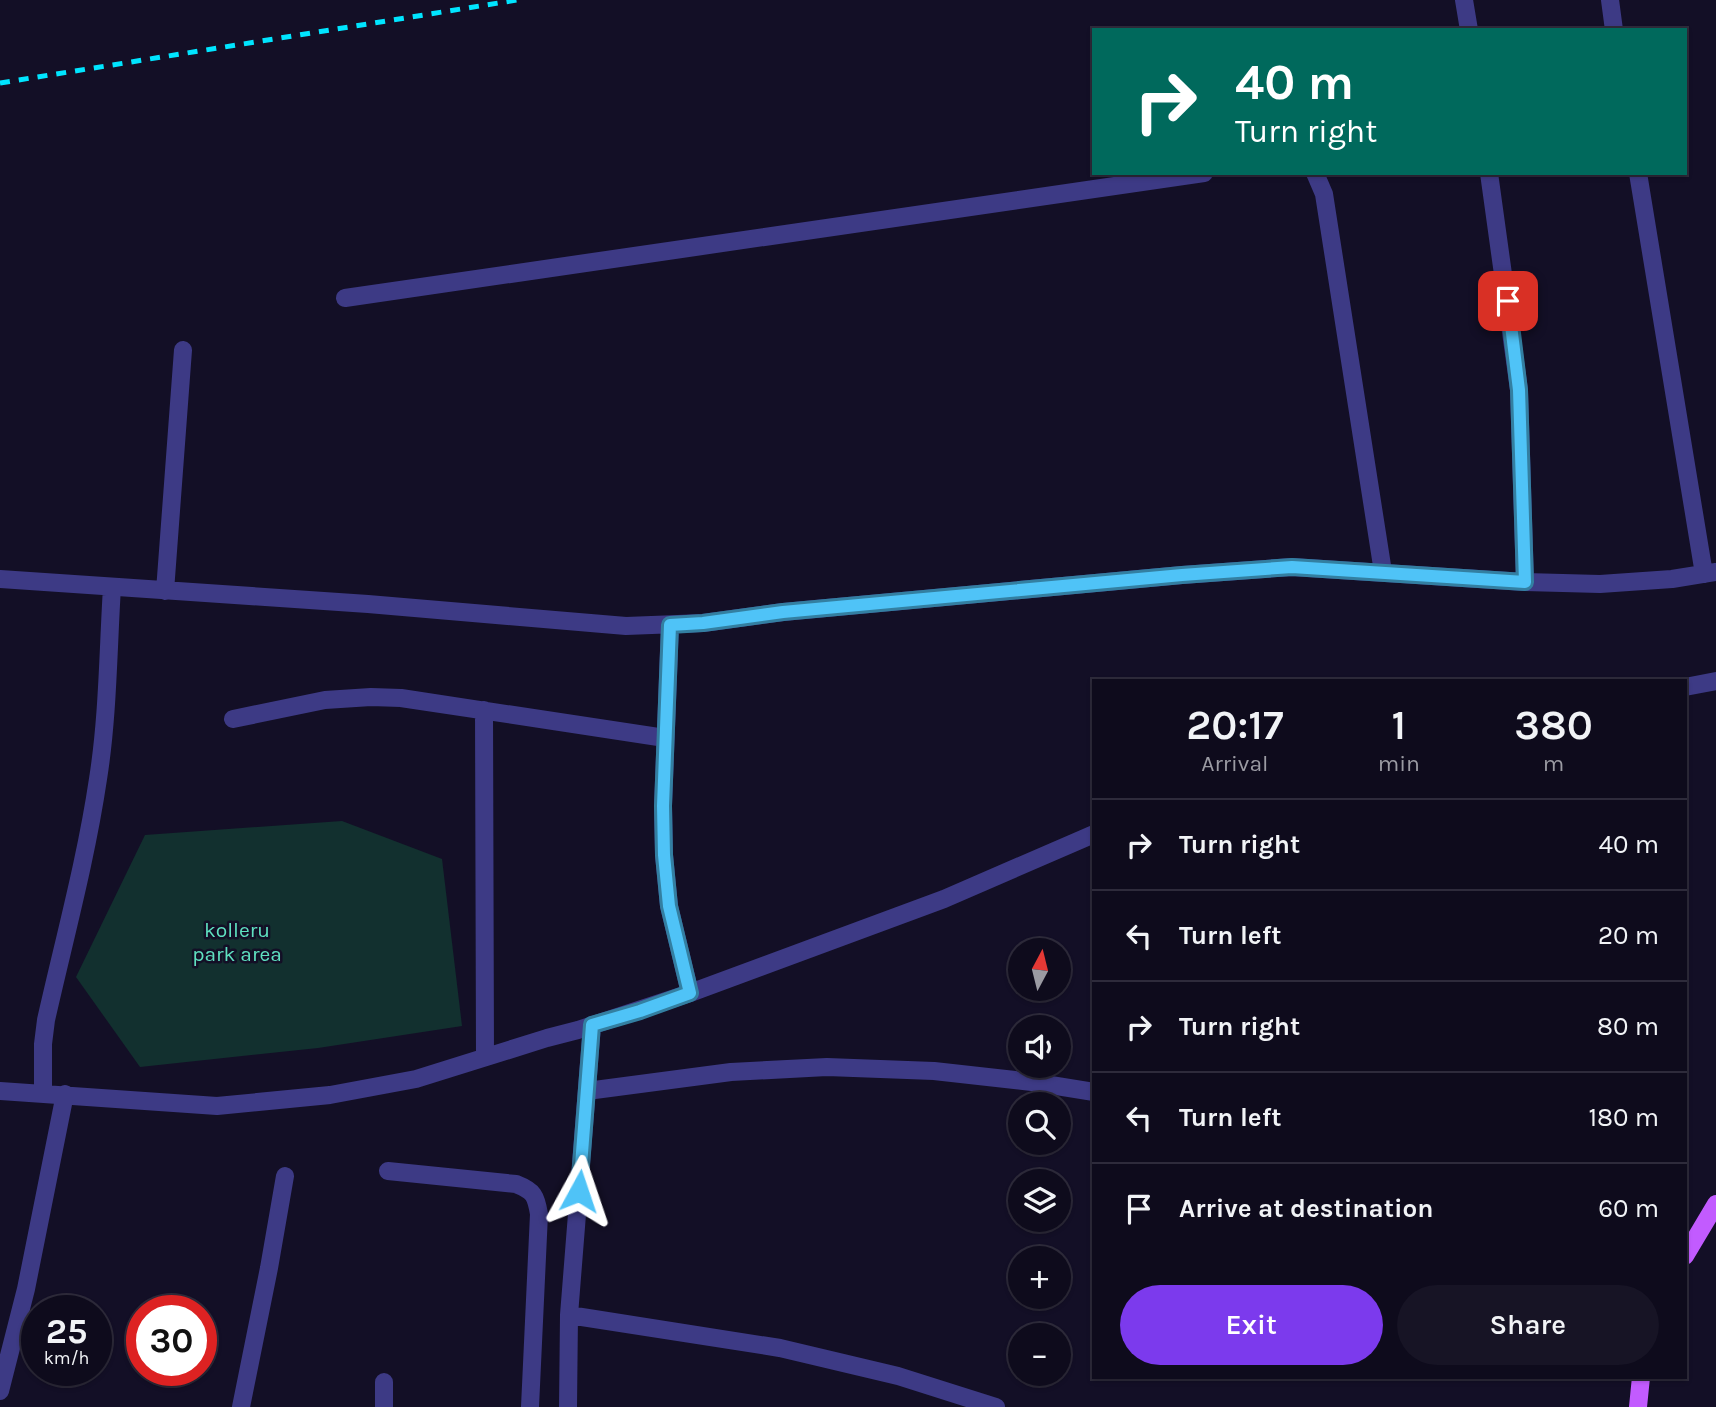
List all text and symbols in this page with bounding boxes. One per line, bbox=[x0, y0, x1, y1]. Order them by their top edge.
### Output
text: 40 m bbox=[1235, 54, 1354, 111]
icon: right bbox=[1120, 56, 1211, 147]
text: Turn right bbox=[1235, 113, 1377, 150]
pin bbox=[1478, 271, 1538, 331]
icon: arrive bbox=[1489, 282, 1527, 320]
text: 20:17 bbox=[1186, 700, 1284, 750]
text: 1 bbox=[1391, 700, 1406, 750]
text: 380 bbox=[1514, 700, 1593, 750]
text: Arrival bbox=[1201, 750, 1269, 777]
text: min bbox=[1378, 750, 1420, 777]
text: m bbox=[1543, 750, 1564, 777]
icon: right bbox=[1120, 826, 1158, 864]
text: Turn right bbox=[1179, 829, 1300, 860]
text: 40 m bbox=[1599, 829, 1659, 860]
icon: left bbox=[1120, 917, 1158, 955]
park label: kolleru park area bbox=[192, 918, 282, 966]
text: Turn left bbox=[1179, 920, 1281, 951]
text: 20 m bbox=[1598, 920, 1659, 951]
north arrow bbox=[1008, 938, 1071, 1001]
map controls bbox=[1008, 938, 1071, 1386]
icon: right bbox=[1120, 1008, 1158, 1046]
text: Turn right bbox=[1179, 1011, 1300, 1042]
text: 80 m bbox=[1597, 1011, 1659, 1042]
button: sound bbox=[1008, 1015, 1071, 1078]
button: search bbox=[1008, 1092, 1071, 1155]
icon: left bbox=[1120, 1099, 1158, 1137]
text: Turn left bbox=[1179, 1102, 1281, 1133]
text: 180 m bbox=[1589, 1102, 1659, 1133]
position arrow bbox=[542, 1154, 616, 1228]
button: layers bbox=[1008, 1169, 1071, 1232]
icon: arrive bbox=[1120, 1190, 1158, 1228]
text: Arrive at destination bbox=[1179, 1193, 1433, 1224]
text: 60 m bbox=[1598, 1193, 1659, 1224]
button: + bbox=[1008, 1246, 1071, 1309]
button: Exit bbox=[1120, 1285, 1383, 1365]
button: Share bbox=[1397, 1285, 1659, 1365]
speed limit sign: 30 bbox=[126, 1295, 217, 1386]
text: 25 bbox=[46, 1311, 87, 1352]
button: − bbox=[1008, 1323, 1071, 1386]
text: km/h bbox=[44, 1347, 89, 1369]

